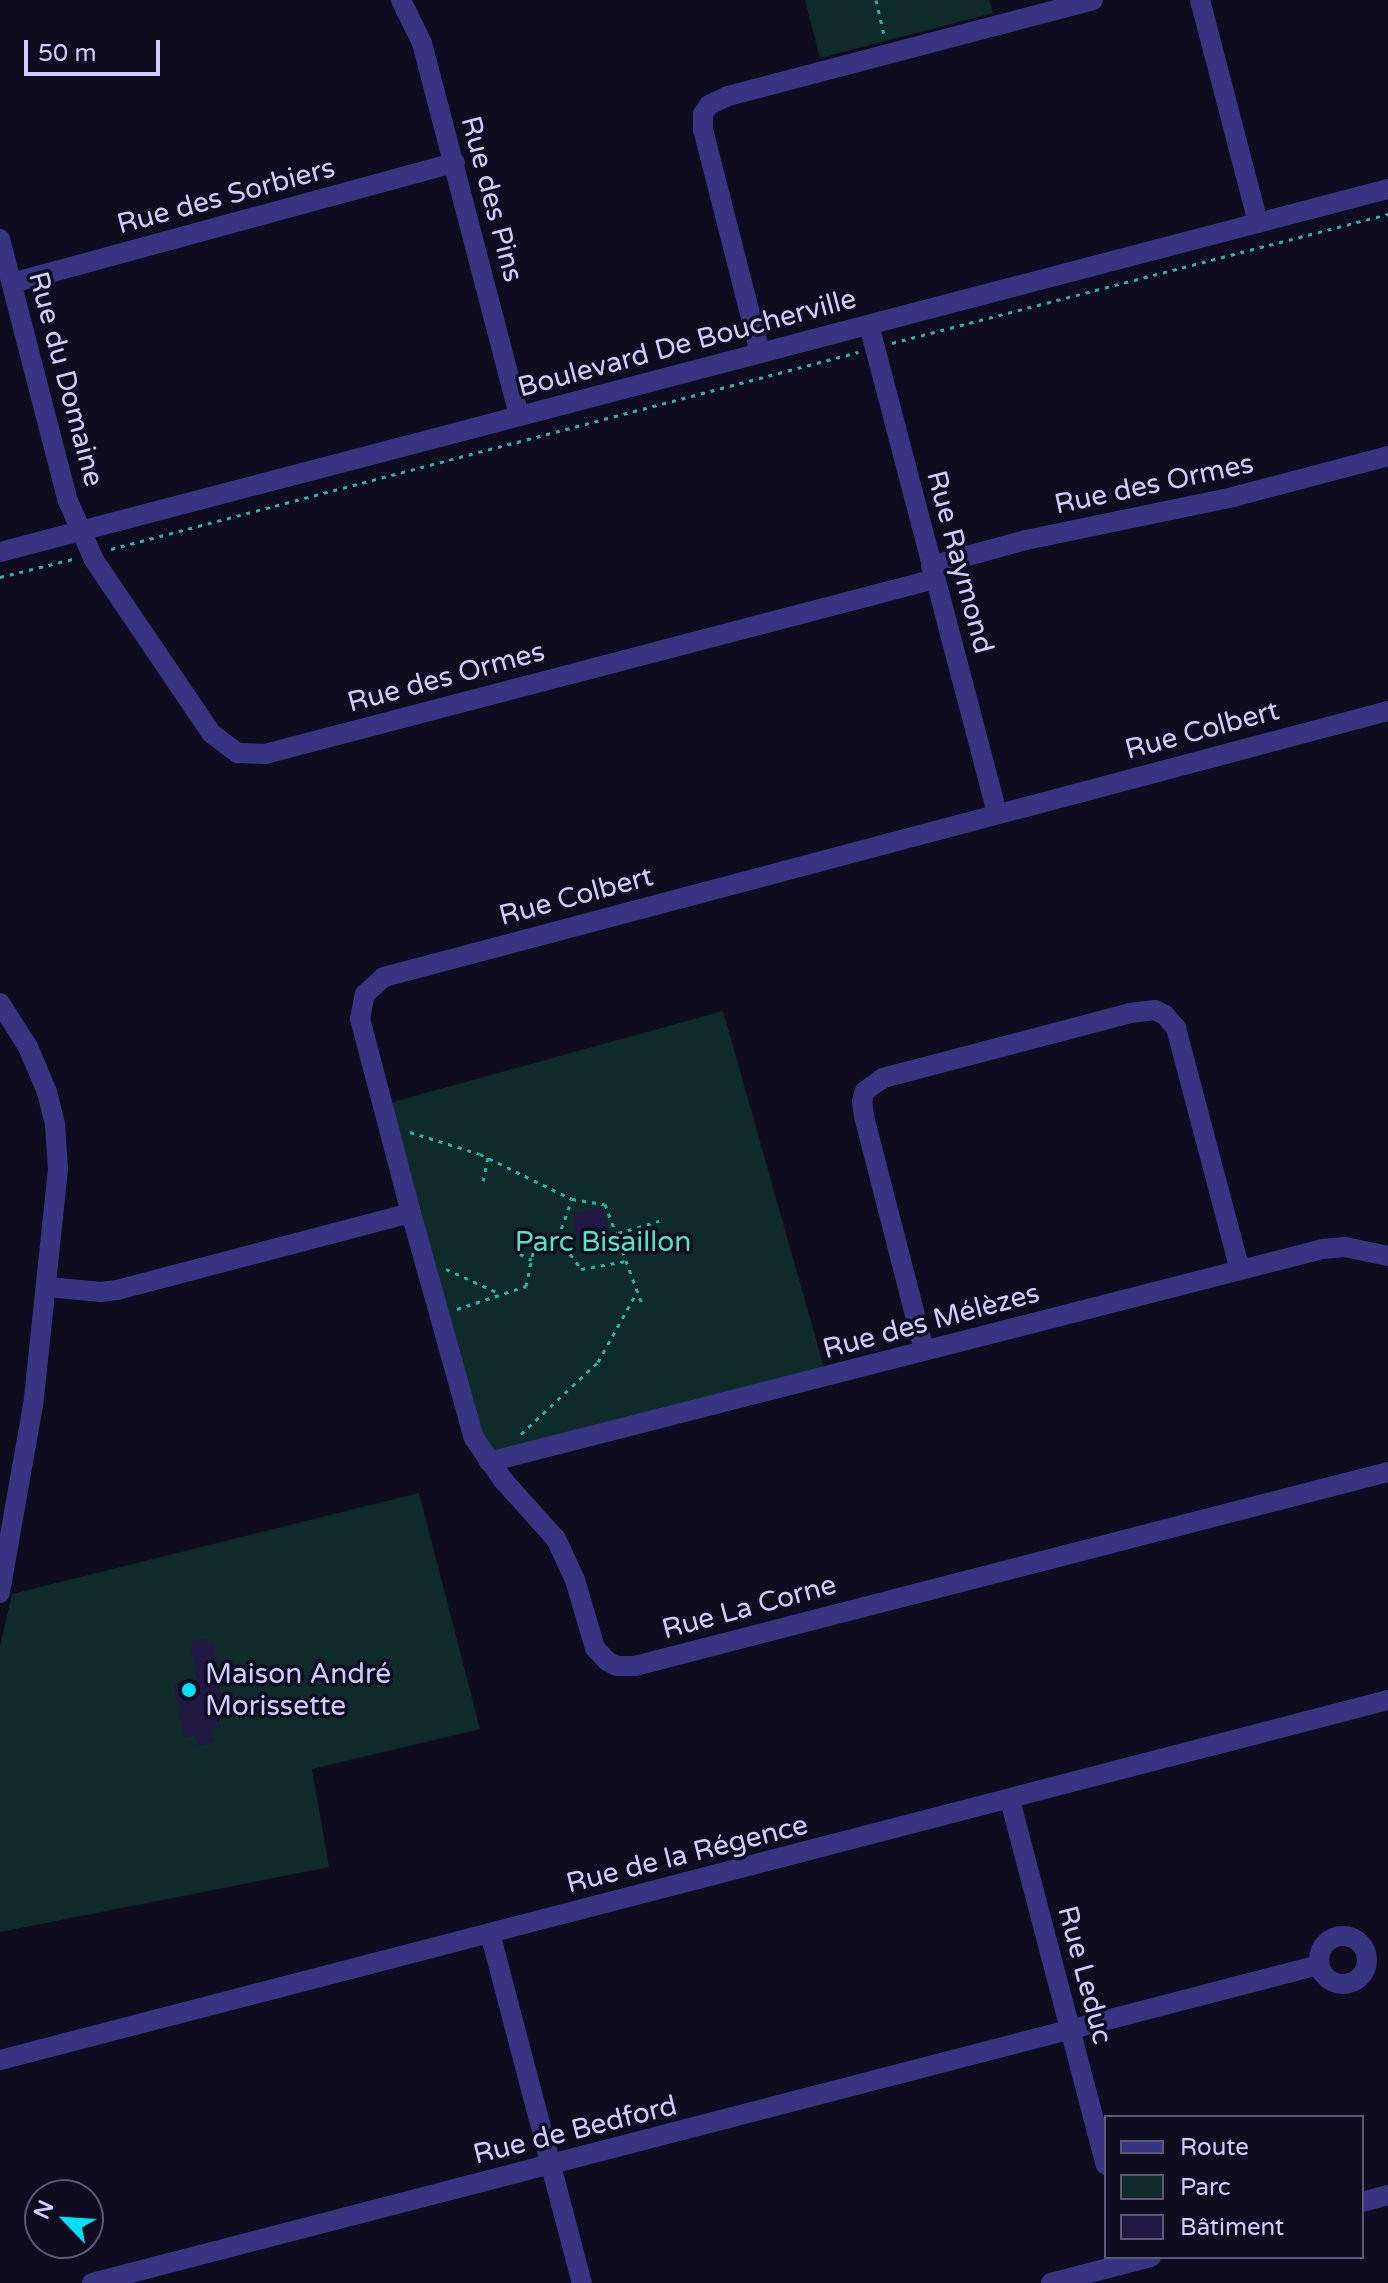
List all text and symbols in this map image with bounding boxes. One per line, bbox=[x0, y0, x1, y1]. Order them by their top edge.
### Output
scale bar bbox=[28, 24, 164, 74]
text: 50 m bbox=[38, 39, 96, 68]
street label: Rue des Pins bbox=[454, 112, 530, 286]
street label: Rue des Sorbiers bbox=[113, 151, 339, 241]
street label: Rue du Domaine bbox=[21, 268, 111, 490]
street label: Boulevard De Boucherville bbox=[514, 282, 860, 404]
street label: Rue des Ormes bbox=[1051, 447, 1257, 521]
street label: Rue Raymond bbox=[919, 467, 1001, 657]
street label: Rue des Ormes bbox=[344, 635, 548, 719]
street label: Rue Colbert bbox=[1121, 693, 1283, 767]
street label: Rue Colbert bbox=[495, 859, 657, 933]
park label: Parc Bisaillon bbox=[515, 1225, 691, 1259]
street label: Rue des Mélèzes bbox=[819, 1276, 1043, 1366]
street label: Rue La Corne bbox=[658, 1568, 840, 1646]
place label: Maison André Morissette bbox=[205, 1657, 391, 1723]
marker: Maison André Morissette bbox=[180, 1681, 198, 1699]
street label: Rue de la Régence bbox=[563, 1808, 811, 1900]
street label: Rue Leduc bbox=[1050, 1902, 1120, 2048]
street label: Rue de Bedford bbox=[470, 2088, 680, 2172]
legend bbox=[1104, 2115, 1364, 2259]
text: Route bbox=[1180, 2133, 1249, 2162]
text: Parc bbox=[1180, 2173, 1231, 2202]
north arrow bbox=[24, 2179, 104, 2259]
text: N bbox=[29, 2196, 60, 2223]
text: Bâtiment bbox=[1180, 2213, 1284, 2242]

